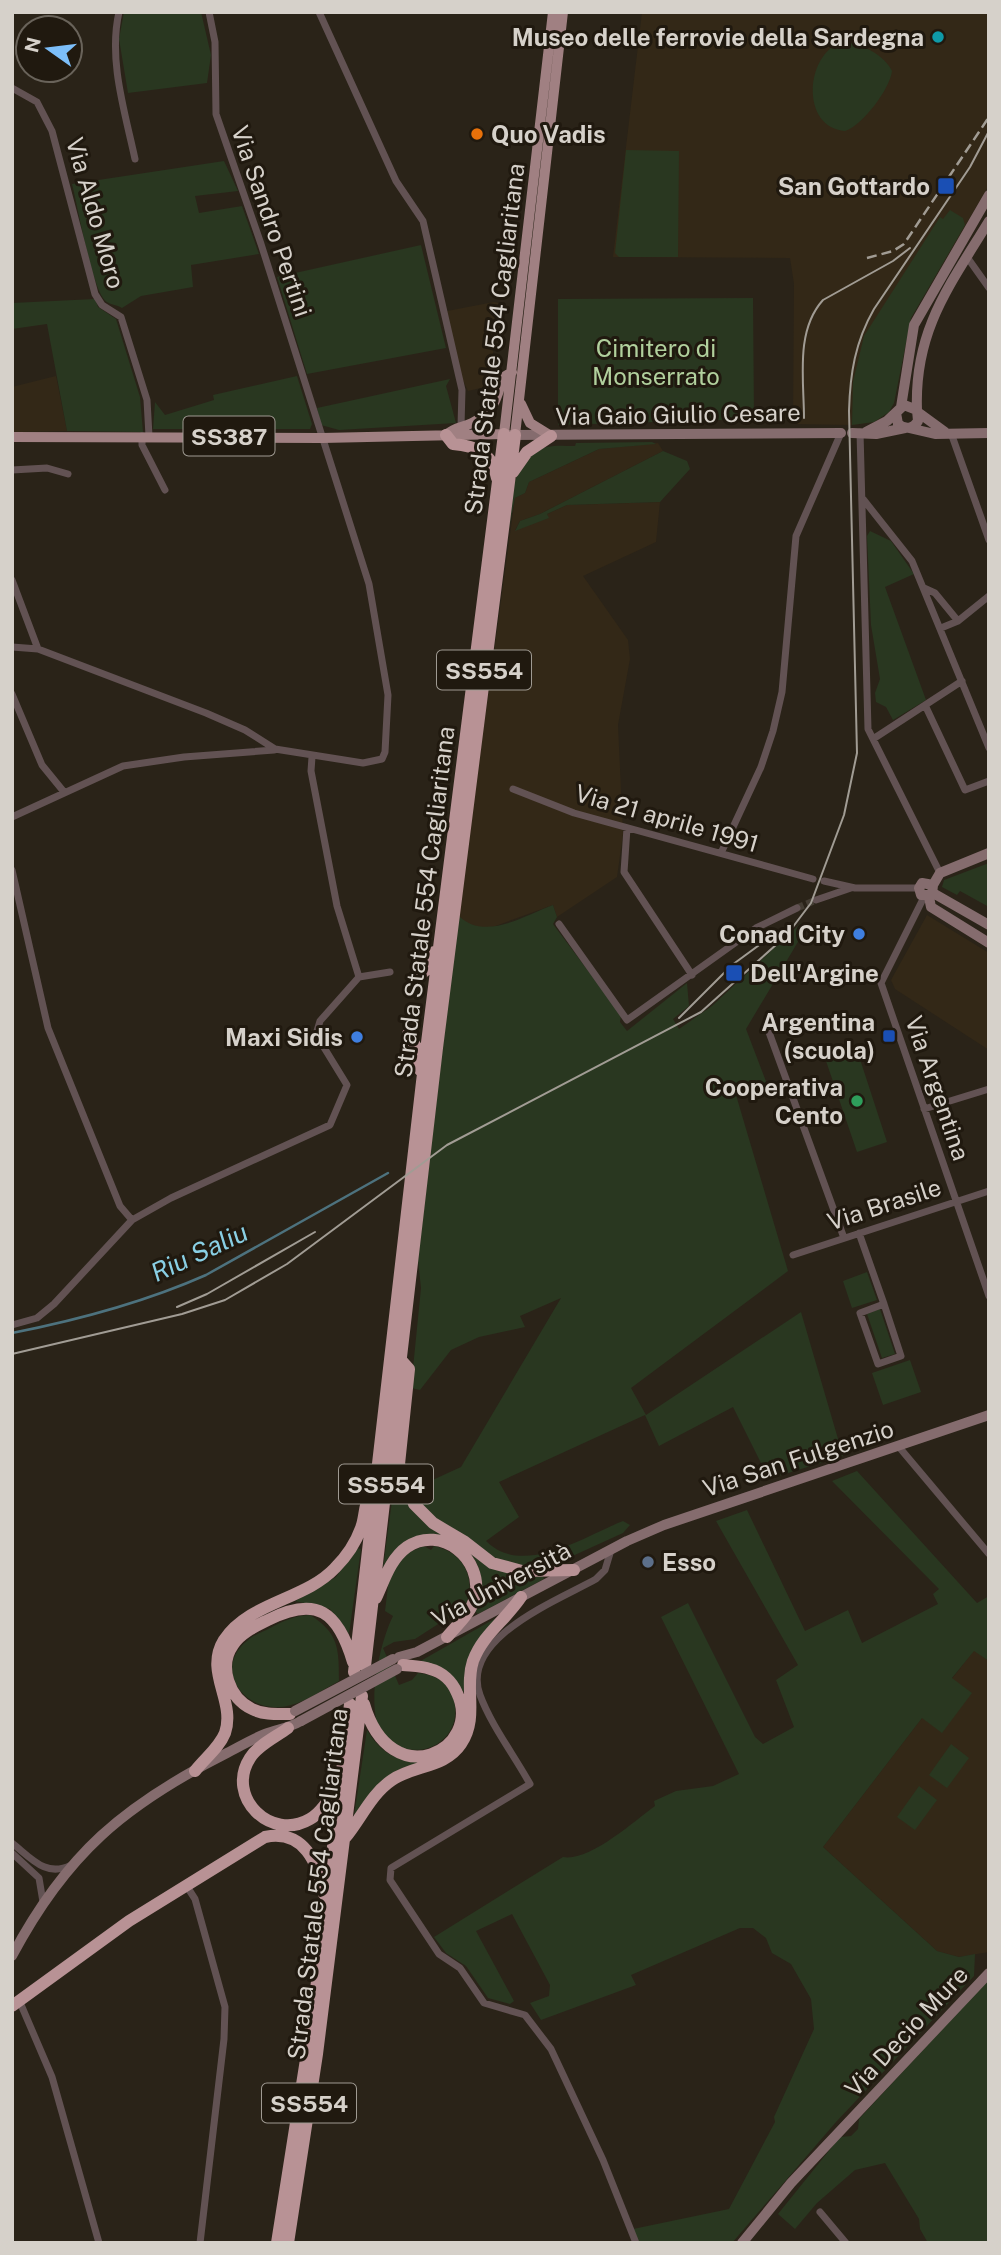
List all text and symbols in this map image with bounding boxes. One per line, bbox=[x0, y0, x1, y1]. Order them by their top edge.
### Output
north arrow bbox=[14, 14, 84, 84]
place label: Museo delle ferrovie della Sardegna bbox=[512, 23, 924, 51]
marker: Museo delle ferrovie della Sardegna bbox=[930, 29, 946, 45]
text: N bbox=[20, 35, 45, 55]
place label: Quo Vadis bbox=[491, 120, 606, 148]
street label: Via Sandro Pertini bbox=[226, 122, 318, 320]
marker: Quo Vadis bbox=[469, 126, 485, 142]
street label: Via Aldo Moro bbox=[61, 134, 131, 292]
street label: Strada Statale 554 Cagliaritana bbox=[459, 162, 529, 516]
place label: San Gottardo bbox=[778, 172, 930, 200]
marker: San Gottardo bbox=[936, 176, 956, 196]
park label: Cimitero di Monserrato bbox=[592, 334, 720, 390]
street label: Via Gaio Giulio Cesare bbox=[555, 398, 801, 430]
road number: SS387 bbox=[184, 416, 274, 456]
road number: SS554 bbox=[437, 650, 531, 690]
street label: Strada Statale 554 Cagliaritana bbox=[389, 725, 459, 1079]
street label: Via 21 aprile 1991 bbox=[572, 778, 762, 858]
place label: Conad City bbox=[719, 920, 845, 948]
marker: Conad City bbox=[851, 926, 867, 942]
place label: Dell'Argine bbox=[750, 959, 879, 987]
marker: Dell'Argine bbox=[724, 963, 744, 983]
place label: Argentina (scuola) bbox=[761, 1008, 875, 1064]
street label: Via Argentina bbox=[900, 1012, 976, 1164]
place label: Maxi Sidis bbox=[225, 1023, 343, 1051]
marker: Argentina (scuola) bbox=[881, 1028, 897, 1044]
marker: Maxi Sidis bbox=[349, 1029, 365, 1045]
place label: Cooperativa Cento bbox=[705, 1073, 843, 1129]
marker: Cooperativa Cento bbox=[849, 1093, 865, 1109]
street label: Via Brasile bbox=[824, 1172, 944, 1236]
water label: Riu Saliu bbox=[146, 1216, 252, 1288]
street label: Via San Fulgenzio bbox=[699, 1414, 897, 1502]
road number: SS554 bbox=[339, 1464, 433, 1504]
street label: Via Università bbox=[427, 1536, 575, 1632]
place label: Esso bbox=[662, 1548, 716, 1576]
marker: Esso bbox=[640, 1554, 656, 1570]
street label: Strada Statale 554 Cagliaritana bbox=[282, 1707, 352, 2061]
street label: Via Decio Mure bbox=[839, 1960, 973, 2102]
road number: SS554 bbox=[262, 2084, 356, 2122]

